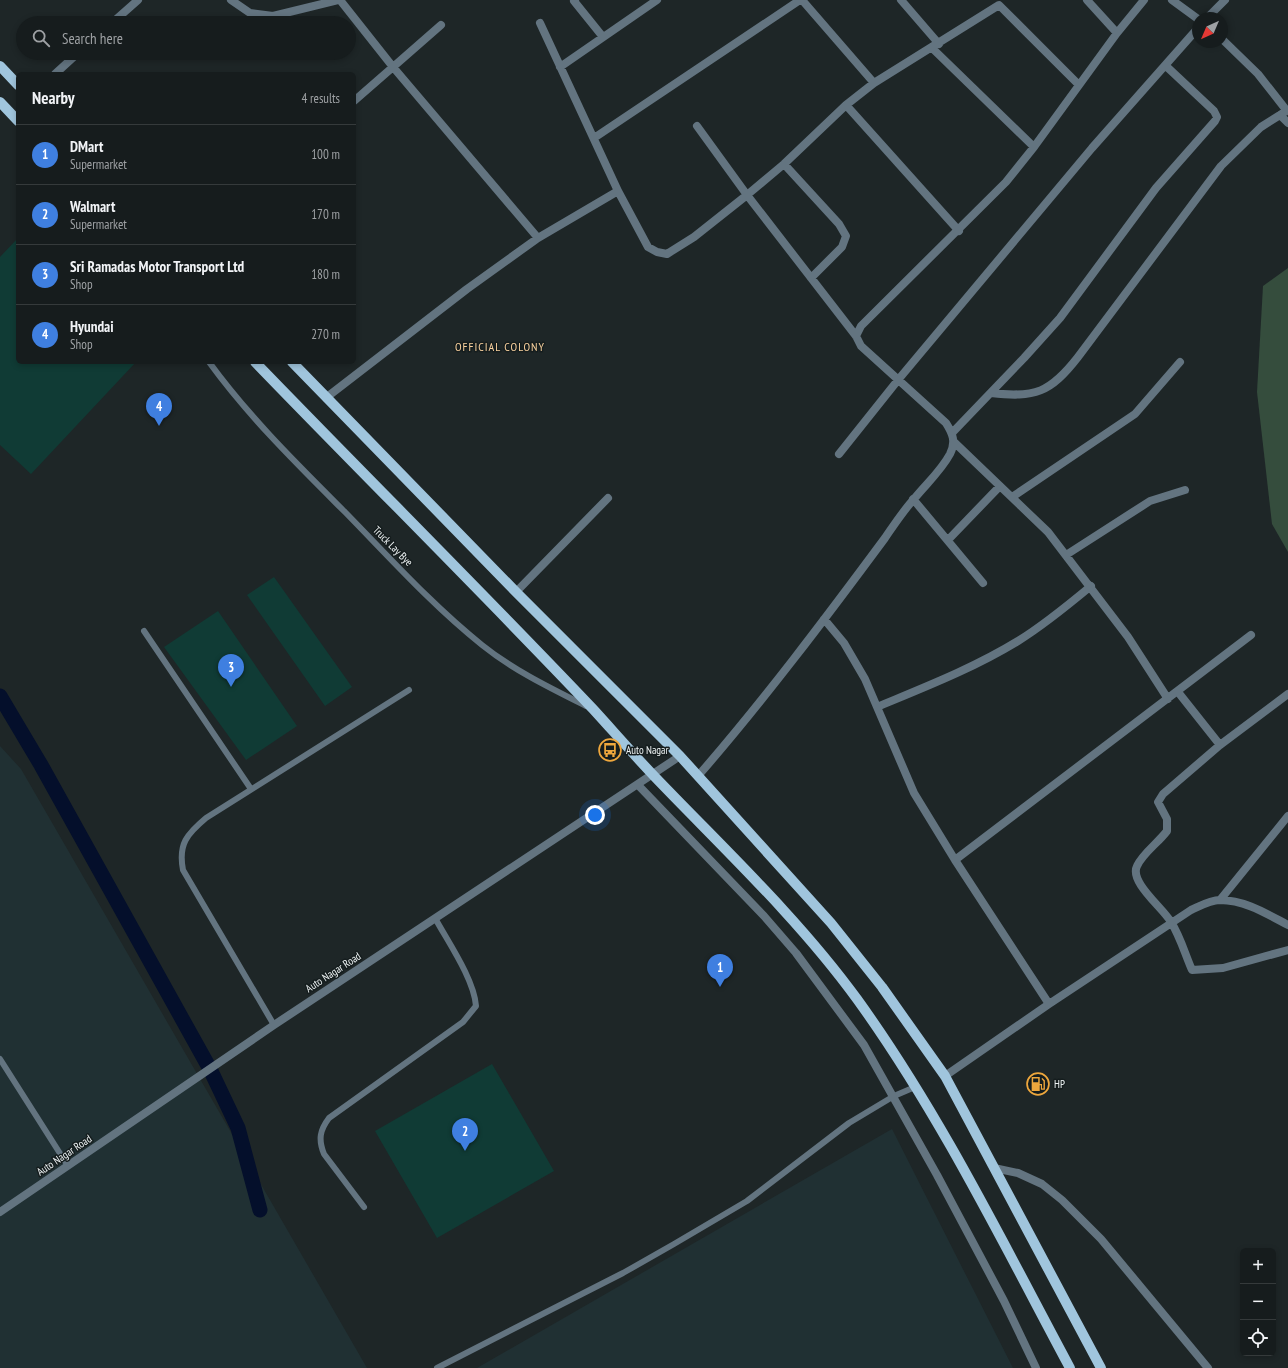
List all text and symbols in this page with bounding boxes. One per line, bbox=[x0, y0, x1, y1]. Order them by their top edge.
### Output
north arrow bbox=[1192, 12, 1228, 48]
search box bbox=[16, 16, 356, 60]
icon: search bbox=[30, 27, 52, 49]
text: Search here bbox=[62, 29, 123, 48]
text: Nearby bbox=[32, 87, 75, 109]
text: 4 results bbox=[301, 90, 340, 107]
text: DMart bbox=[70, 137, 103, 156]
text: 1 bbox=[42, 146, 48, 163]
text: 100 m bbox=[311, 146, 340, 163]
text: Supermarket bbox=[70, 156, 127, 173]
text: Walmart bbox=[70, 197, 115, 216]
text: 2 bbox=[42, 206, 48, 223]
text: 170 m bbox=[311, 206, 340, 223]
text: Supermarket bbox=[70, 216, 127, 233]
text: Sri Ramadas Motor Transport Ltd bbox=[70, 257, 244, 276]
text: 3 bbox=[42, 266, 48, 283]
text: 180 m bbox=[311, 266, 340, 283]
text: Shop bbox=[70, 276, 93, 293]
text: Hyundai bbox=[70, 317, 114, 336]
text: 4 bbox=[42, 326, 48, 343]
text: 270 m bbox=[311, 326, 340, 343]
text: Shop bbox=[70, 336, 93, 353]
district label: OFFICIAL COLONY bbox=[455, 339, 545, 354]
pin: 4 bbox=[146, 393, 172, 426]
street label: Truck Lay Bye bbox=[370, 523, 416, 569]
pin: 3 bbox=[218, 654, 244, 687]
bus stop icon: Auto Nagar bbox=[597, 737, 623, 763]
place label: Auto Nagar bbox=[626, 743, 668, 757]
your location bbox=[585, 805, 605, 825]
street label: Auto Nagar Road bbox=[303, 949, 364, 995]
pin: 1 bbox=[707, 954, 733, 987]
fuel station icon: HP bbox=[1025, 1071, 1051, 1097]
place label: HP bbox=[1054, 1077, 1065, 1091]
pin: 2 bbox=[452, 1118, 478, 1151]
street label: Auto Nagar Road bbox=[34, 1131, 94, 1179]
map controls bbox=[1240, 1248, 1276, 1356]
button: + bbox=[1240, 1248, 1276, 1284]
button: − bbox=[1240, 1284, 1276, 1320]
button: locate bbox=[1240, 1320, 1276, 1356]

